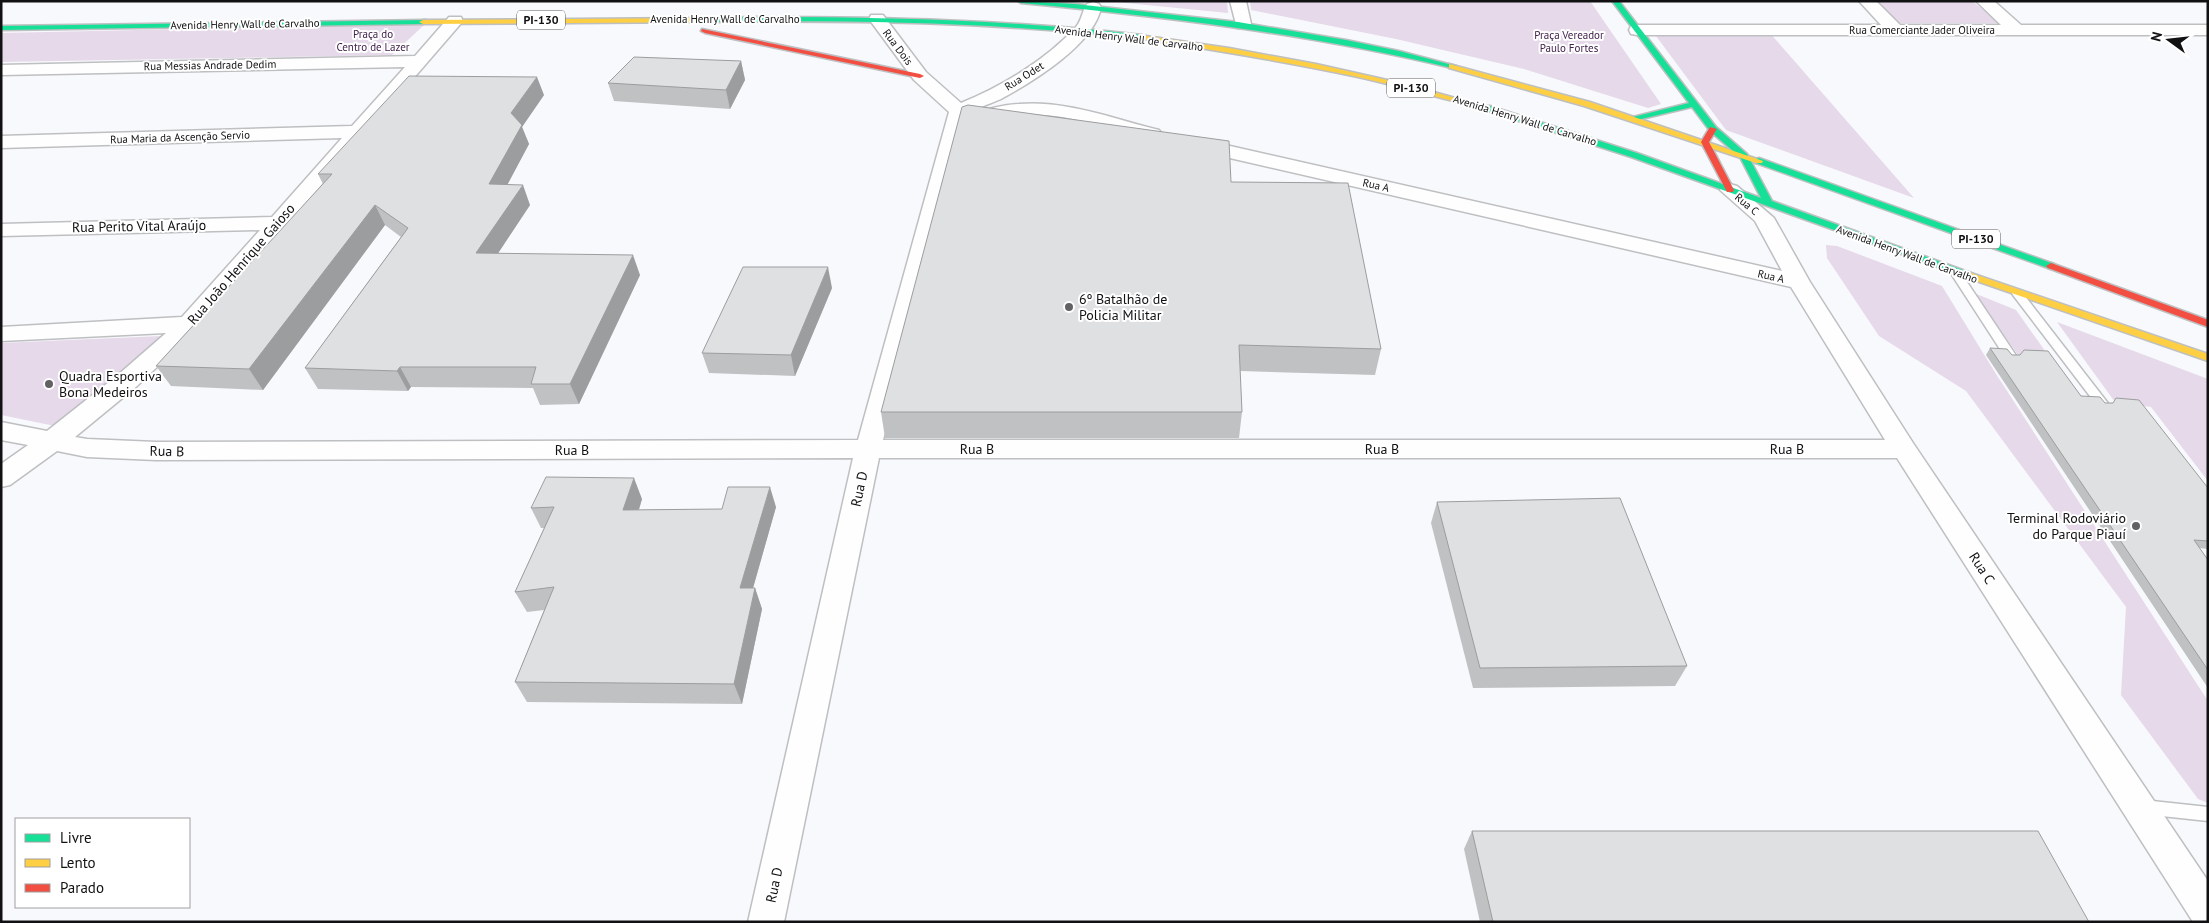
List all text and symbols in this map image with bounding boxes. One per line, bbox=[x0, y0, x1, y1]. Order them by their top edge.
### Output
road number: PI-130 bbox=[517, 10, 565, 30]
street label: Avenida Henry Wall de Carvalho bbox=[650, 12, 800, 26]
north arrow bbox=[2144, 15, 2194, 65]
street label: Avenida Henry Wall de Carvalho bbox=[170, 16, 320, 32]
street label: Avenida Henry Wall de Carvalho bbox=[1054, 22, 1204, 54]
street label: Rua Comerciante Jader Oliveira bbox=[1849, 23, 1995, 37]
street label: Rua Dois bbox=[880, 26, 916, 68]
park label: Praça do Centro de Lazer bbox=[336, 27, 410, 54]
park label: Praça Vereador Paulo Fortes bbox=[1534, 28, 1604, 55]
text: N bbox=[2147, 30, 2166, 43]
street label: Rua Messias Andrade Dedim bbox=[144, 57, 276, 73]
street label: Rua Odet bbox=[1002, 58, 1046, 93]
road number: PI-130 bbox=[1387, 78, 1435, 98]
street label: Avenida Henry Wall de Carvalho bbox=[1452, 91, 1599, 149]
street label: Rua Maria da Ascenção Servio bbox=[110, 128, 250, 146]
street label: Rua A bbox=[1361, 175, 1391, 195]
street label: Rua C bbox=[1732, 190, 1762, 218]
street label: Rua João Henrique Gaioso bbox=[183, 200, 299, 328]
street label: Rua Perito Vital Araújo bbox=[72, 216, 206, 236]
street label: Avenida Henry Wall de Carvalho bbox=[1834, 222, 1980, 286]
road number: PI-130 bbox=[1952, 230, 2000, 248]
street label: Rua A bbox=[1756, 266, 1786, 286]
place label: 6º Batalhão de Policia Militar bbox=[1079, 290, 1167, 324]
marker: 6º Batalhão de Policia Militar bbox=[1063, 301, 1075, 313]
place label: Quadra Esportiva Bona Medeiros bbox=[59, 367, 162, 401]
marker: Quadra Esportiva Bona Medeiros bbox=[43, 378, 55, 390]
street label: Rua B bbox=[960, 440, 994, 458]
street label: Rua B bbox=[1365, 440, 1399, 458]
street label: Rua B bbox=[1770, 440, 1804, 458]
street label: Rua B bbox=[555, 441, 589, 459]
street label: Rua B bbox=[150, 442, 184, 460]
street label: Rua D bbox=[846, 470, 872, 508]
place label: Terminal Rodoviário do Parque Piauí bbox=[2007, 509, 2126, 543]
marker: Terminal Rodoviário do Parque Piauí bbox=[2130, 520, 2142, 532]
street label: Rua C bbox=[1965, 549, 1999, 587]
legend bbox=[15, 818, 190, 908]
text: Livre bbox=[60, 828, 92, 847]
text: Lento bbox=[60, 853, 96, 872]
street label: Rua D bbox=[761, 866, 787, 904]
text: Parado bbox=[60, 878, 104, 897]

